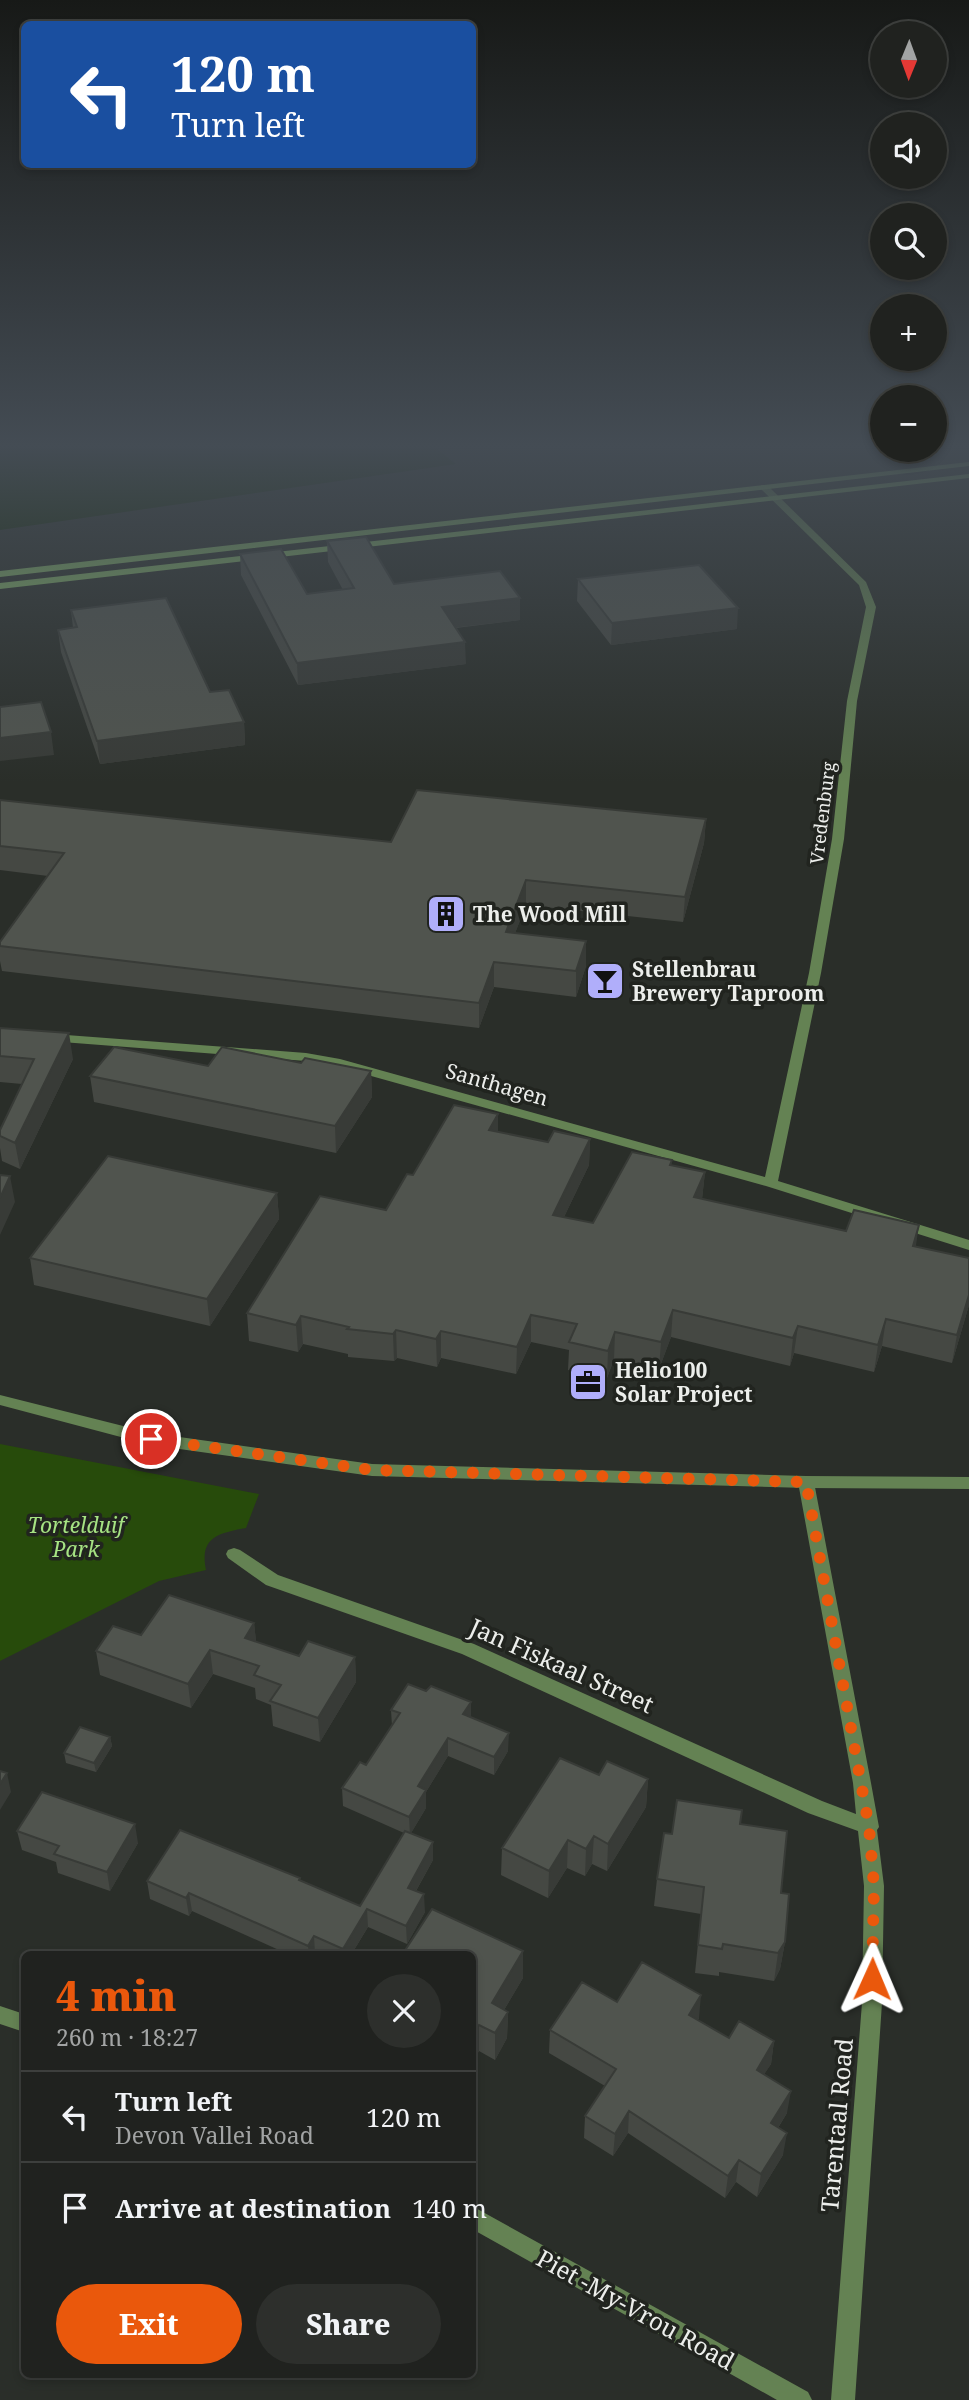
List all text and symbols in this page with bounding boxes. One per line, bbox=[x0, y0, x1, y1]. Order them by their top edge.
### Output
north arrow bbox=[870, 21, 947, 98]
map controls bbox=[870, 21, 947, 462]
text: 120 m bbox=[171, 40, 315, 106]
icon: left bbox=[56, 49, 147, 140]
text: Turn left bbox=[171, 103, 305, 146]
button: sound bbox=[870, 112, 947, 189]
button: search bbox=[870, 203, 947, 280]
button: + bbox=[870, 294, 947, 371]
button: − bbox=[870, 385, 947, 462]
street label: Vredenburg bbox=[804, 760, 840, 866]
building icon: The Wood Mill bbox=[425, 893, 467, 935]
place label: The Wood Mill bbox=[473, 900, 627, 928]
place label: Stellenbrau Brewery Taproom bbox=[632, 955, 825, 1007]
bar icon: Stellenbrau Brewery Taproom bbox=[584, 960, 626, 1002]
street label: Santhagen bbox=[442, 1056, 552, 1112]
place label: Helio100 Solar Project bbox=[615, 1356, 753, 1408]
office icon: Helio100 Solar Project bbox=[567, 1361, 609, 1403]
pin bbox=[121, 1409, 181, 1469]
icon: arrive bbox=[132, 1420, 170, 1458]
park label: Tortelduif Park bbox=[28, 1511, 129, 1563]
street label: Jan Fiskaal Street bbox=[464, 1609, 659, 1720]
position arrow bbox=[835, 1942, 909, 2016]
text: 4 min bbox=[56, 1966, 177, 2023]
button: close bbox=[367, 1974, 441, 2048]
text: 260 m · 18:27 bbox=[56, 2021, 198, 2053]
street label: Tarentaal Road bbox=[812, 2037, 860, 2213]
text: Turn left bbox=[115, 2083, 232, 2119]
icon: left bbox=[56, 2098, 94, 2136]
text: 120 m bbox=[366, 2099, 441, 2135]
text: Devon Vallei Road bbox=[115, 2119, 314, 2151]
icon: arrive bbox=[56, 2189, 94, 2227]
text: Arrive at destination bbox=[115, 2190, 391, 2226]
text: 140 m bbox=[412, 2190, 487, 2226]
street label: Piet -My-Vrou Road bbox=[531, 2241, 741, 2377]
button: Exit bbox=[56, 2284, 242, 2364]
button: Share bbox=[256, 2284, 441, 2364]

